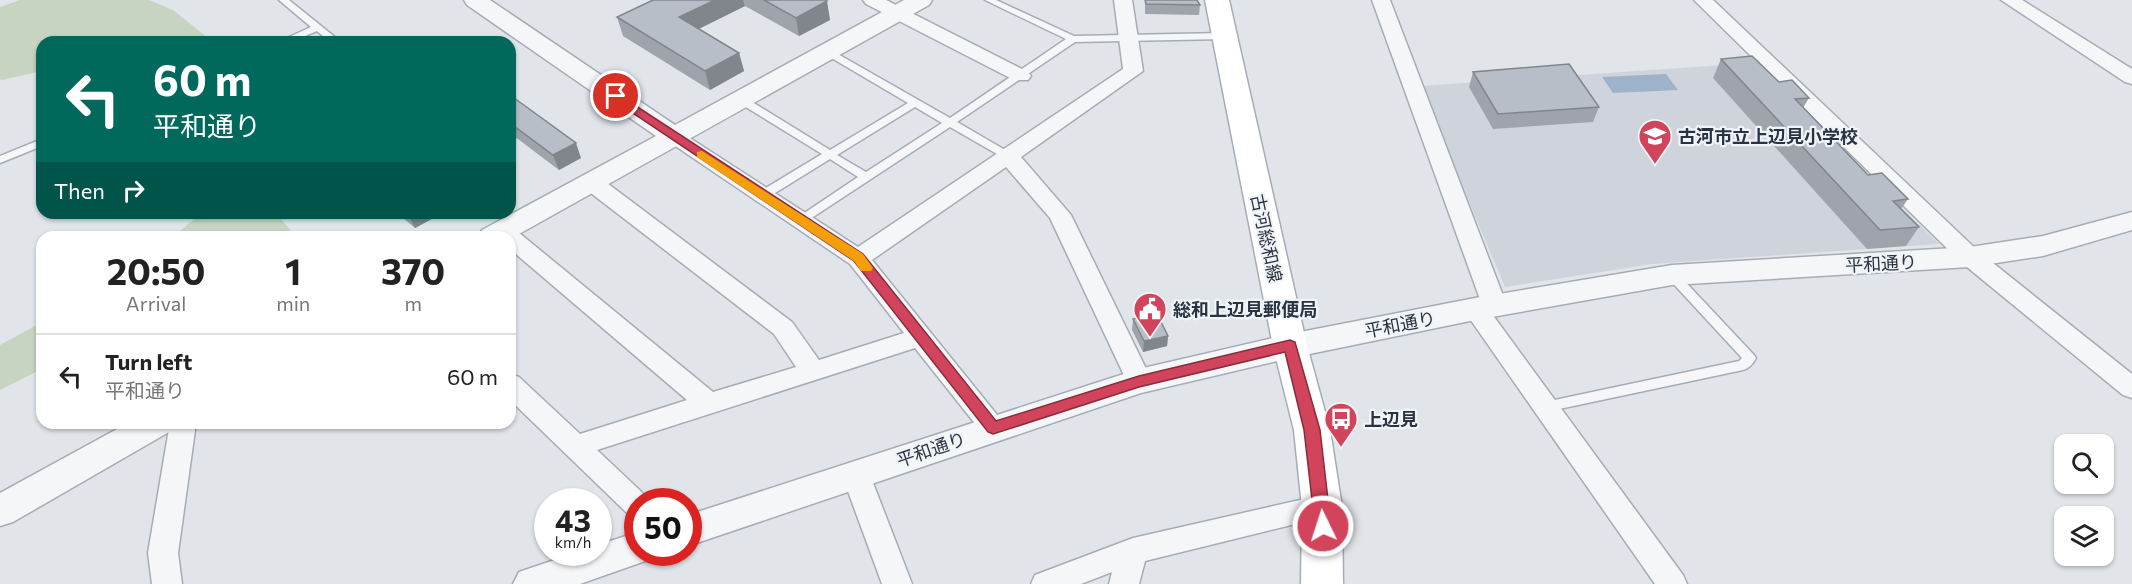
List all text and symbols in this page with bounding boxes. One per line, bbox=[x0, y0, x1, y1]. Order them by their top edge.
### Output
text: 60 m bbox=[153, 53, 252, 105]
icon: left bbox=[54, 60, 132, 138]
pin bbox=[590, 70, 641, 121]
icon: arrive bbox=[599, 79, 632, 112]
text: 平和通り bbox=[153, 109, 261, 142]
school or university icon: 古河市立上辺見小学校 bbox=[1637, 118, 1673, 165]
place label: 古河市立上辺見小学校 bbox=[1678, 125, 1858, 147]
icon: right bbox=[117, 174, 150, 207]
text: Then bbox=[54, 177, 105, 204]
street label: 古河総和線 bbox=[1247, 192, 1287, 284]
text: 20:50 bbox=[107, 248, 205, 292]
text: 1 bbox=[285, 248, 301, 292]
text: 370 bbox=[381, 248, 445, 292]
street label: 平和通り bbox=[1844, 250, 1918, 276]
text: Arrival bbox=[126, 291, 186, 315]
text: min bbox=[276, 291, 310, 315]
text: m bbox=[404, 291, 422, 315]
public building icon: 総和上辺見郵便局 bbox=[1132, 291, 1168, 338]
place label: 総和上辺見郵便局 bbox=[1173, 298, 1317, 320]
street label: 平和通り bbox=[1363, 306, 1437, 342]
text: Turn left bbox=[105, 348, 192, 375]
icon: left bbox=[54, 360, 87, 393]
text: 60 m bbox=[447, 363, 498, 390]
text: 平和通り bbox=[105, 378, 185, 402]
bus stop icon: 上辺見 bbox=[1323, 401, 1359, 448]
place label: 上辺見 bbox=[1364, 408, 1418, 430]
street label: 平和通り bbox=[893, 427, 969, 471]
map controls bbox=[2054, 434, 2114, 566]
button: search bbox=[2054, 434, 2114, 494]
speed limit sign: 50 bbox=[624, 488, 702, 566]
position arrow bbox=[1291, 494, 1355, 558]
text: 43 bbox=[555, 501, 591, 538]
button: layers bbox=[2054, 506, 2114, 566]
text: km/h bbox=[555, 533, 591, 551]

